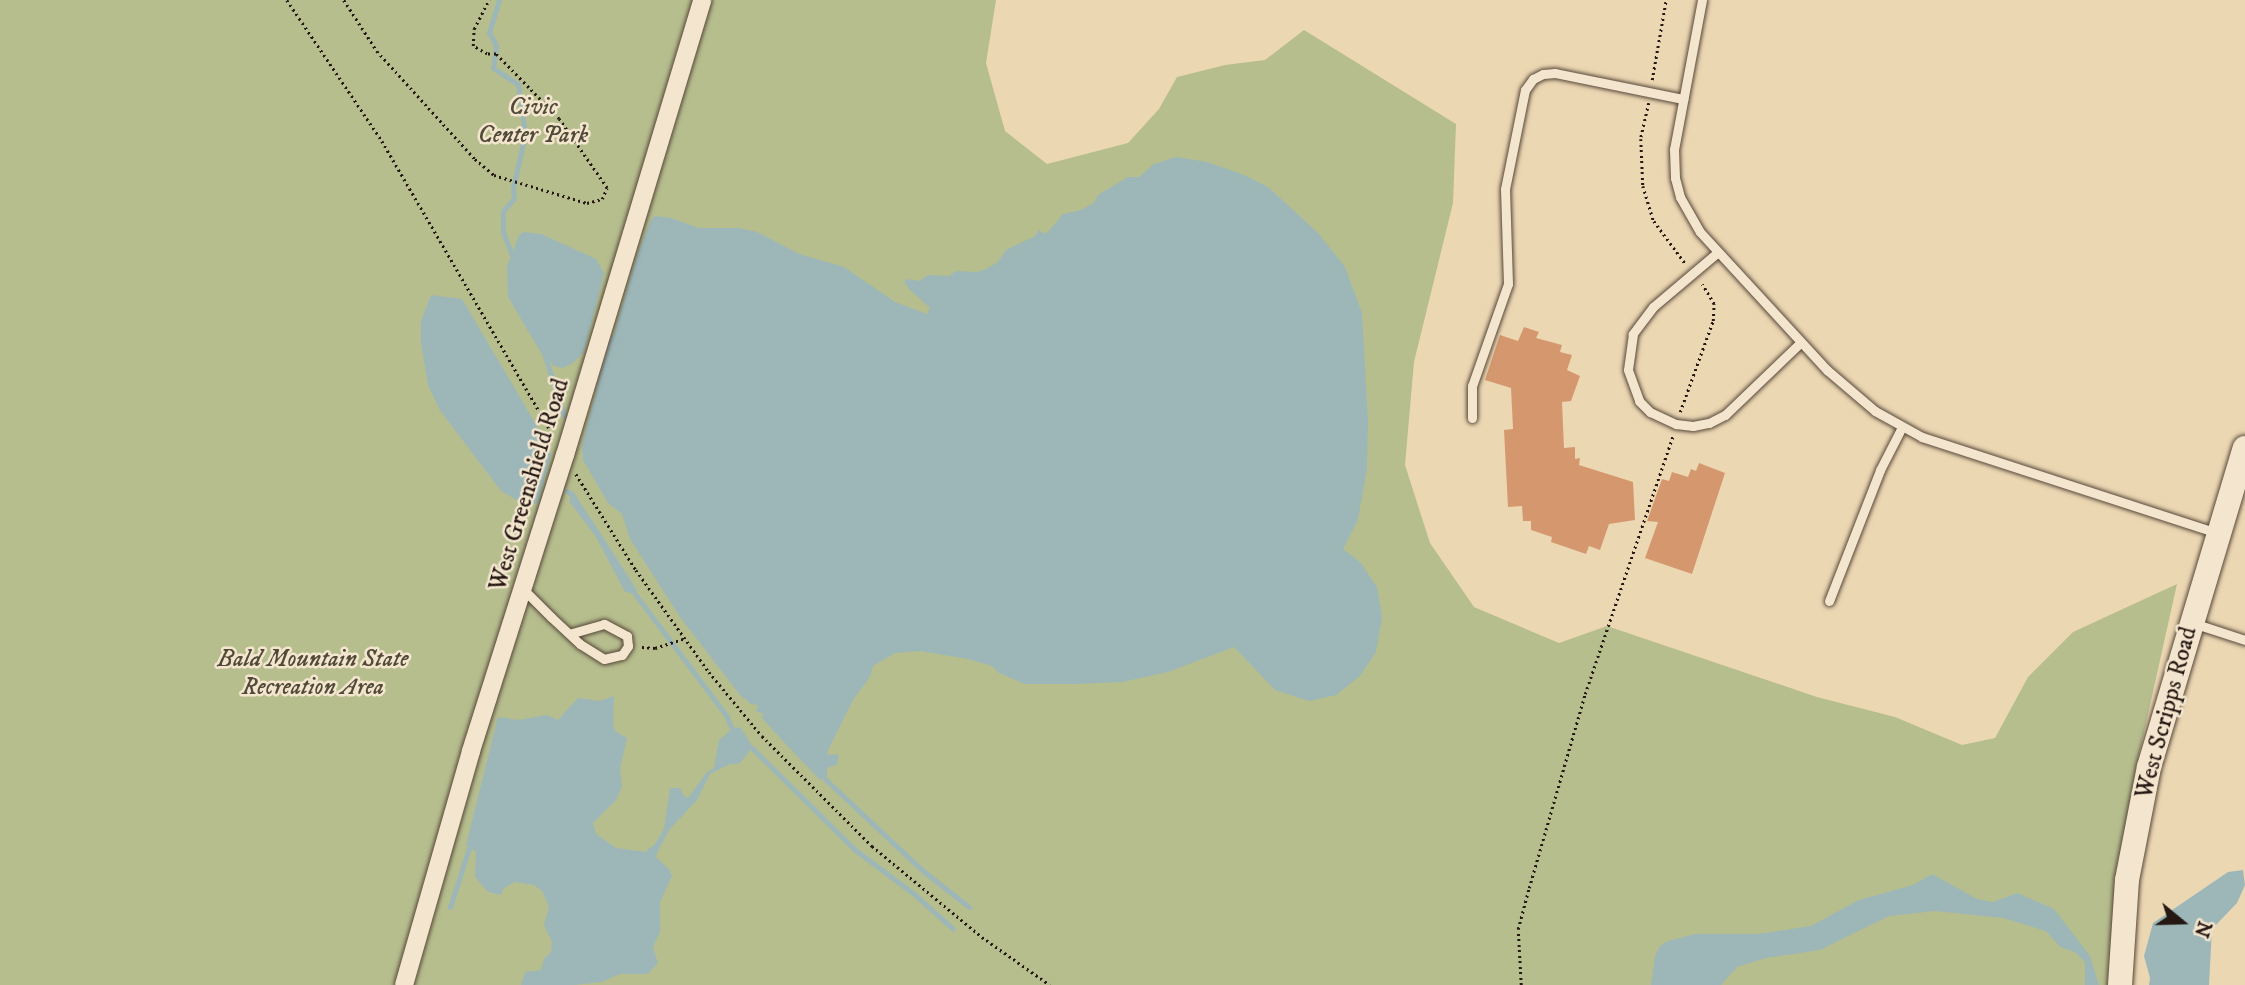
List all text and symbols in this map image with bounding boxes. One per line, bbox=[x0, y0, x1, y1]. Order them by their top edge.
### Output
park label: Civic Center Park bbox=[478, 94, 588, 150]
street label: West Greenshield Road bbox=[484, 375, 576, 595]
street label: West Scripps Road bbox=[2130, 624, 2204, 802]
park label: Bald Mountain State Recreation Area bbox=[218, 646, 408, 702]
north arrow bbox=[2147, 887, 2217, 957]
text: N bbox=[2189, 918, 2216, 940]

